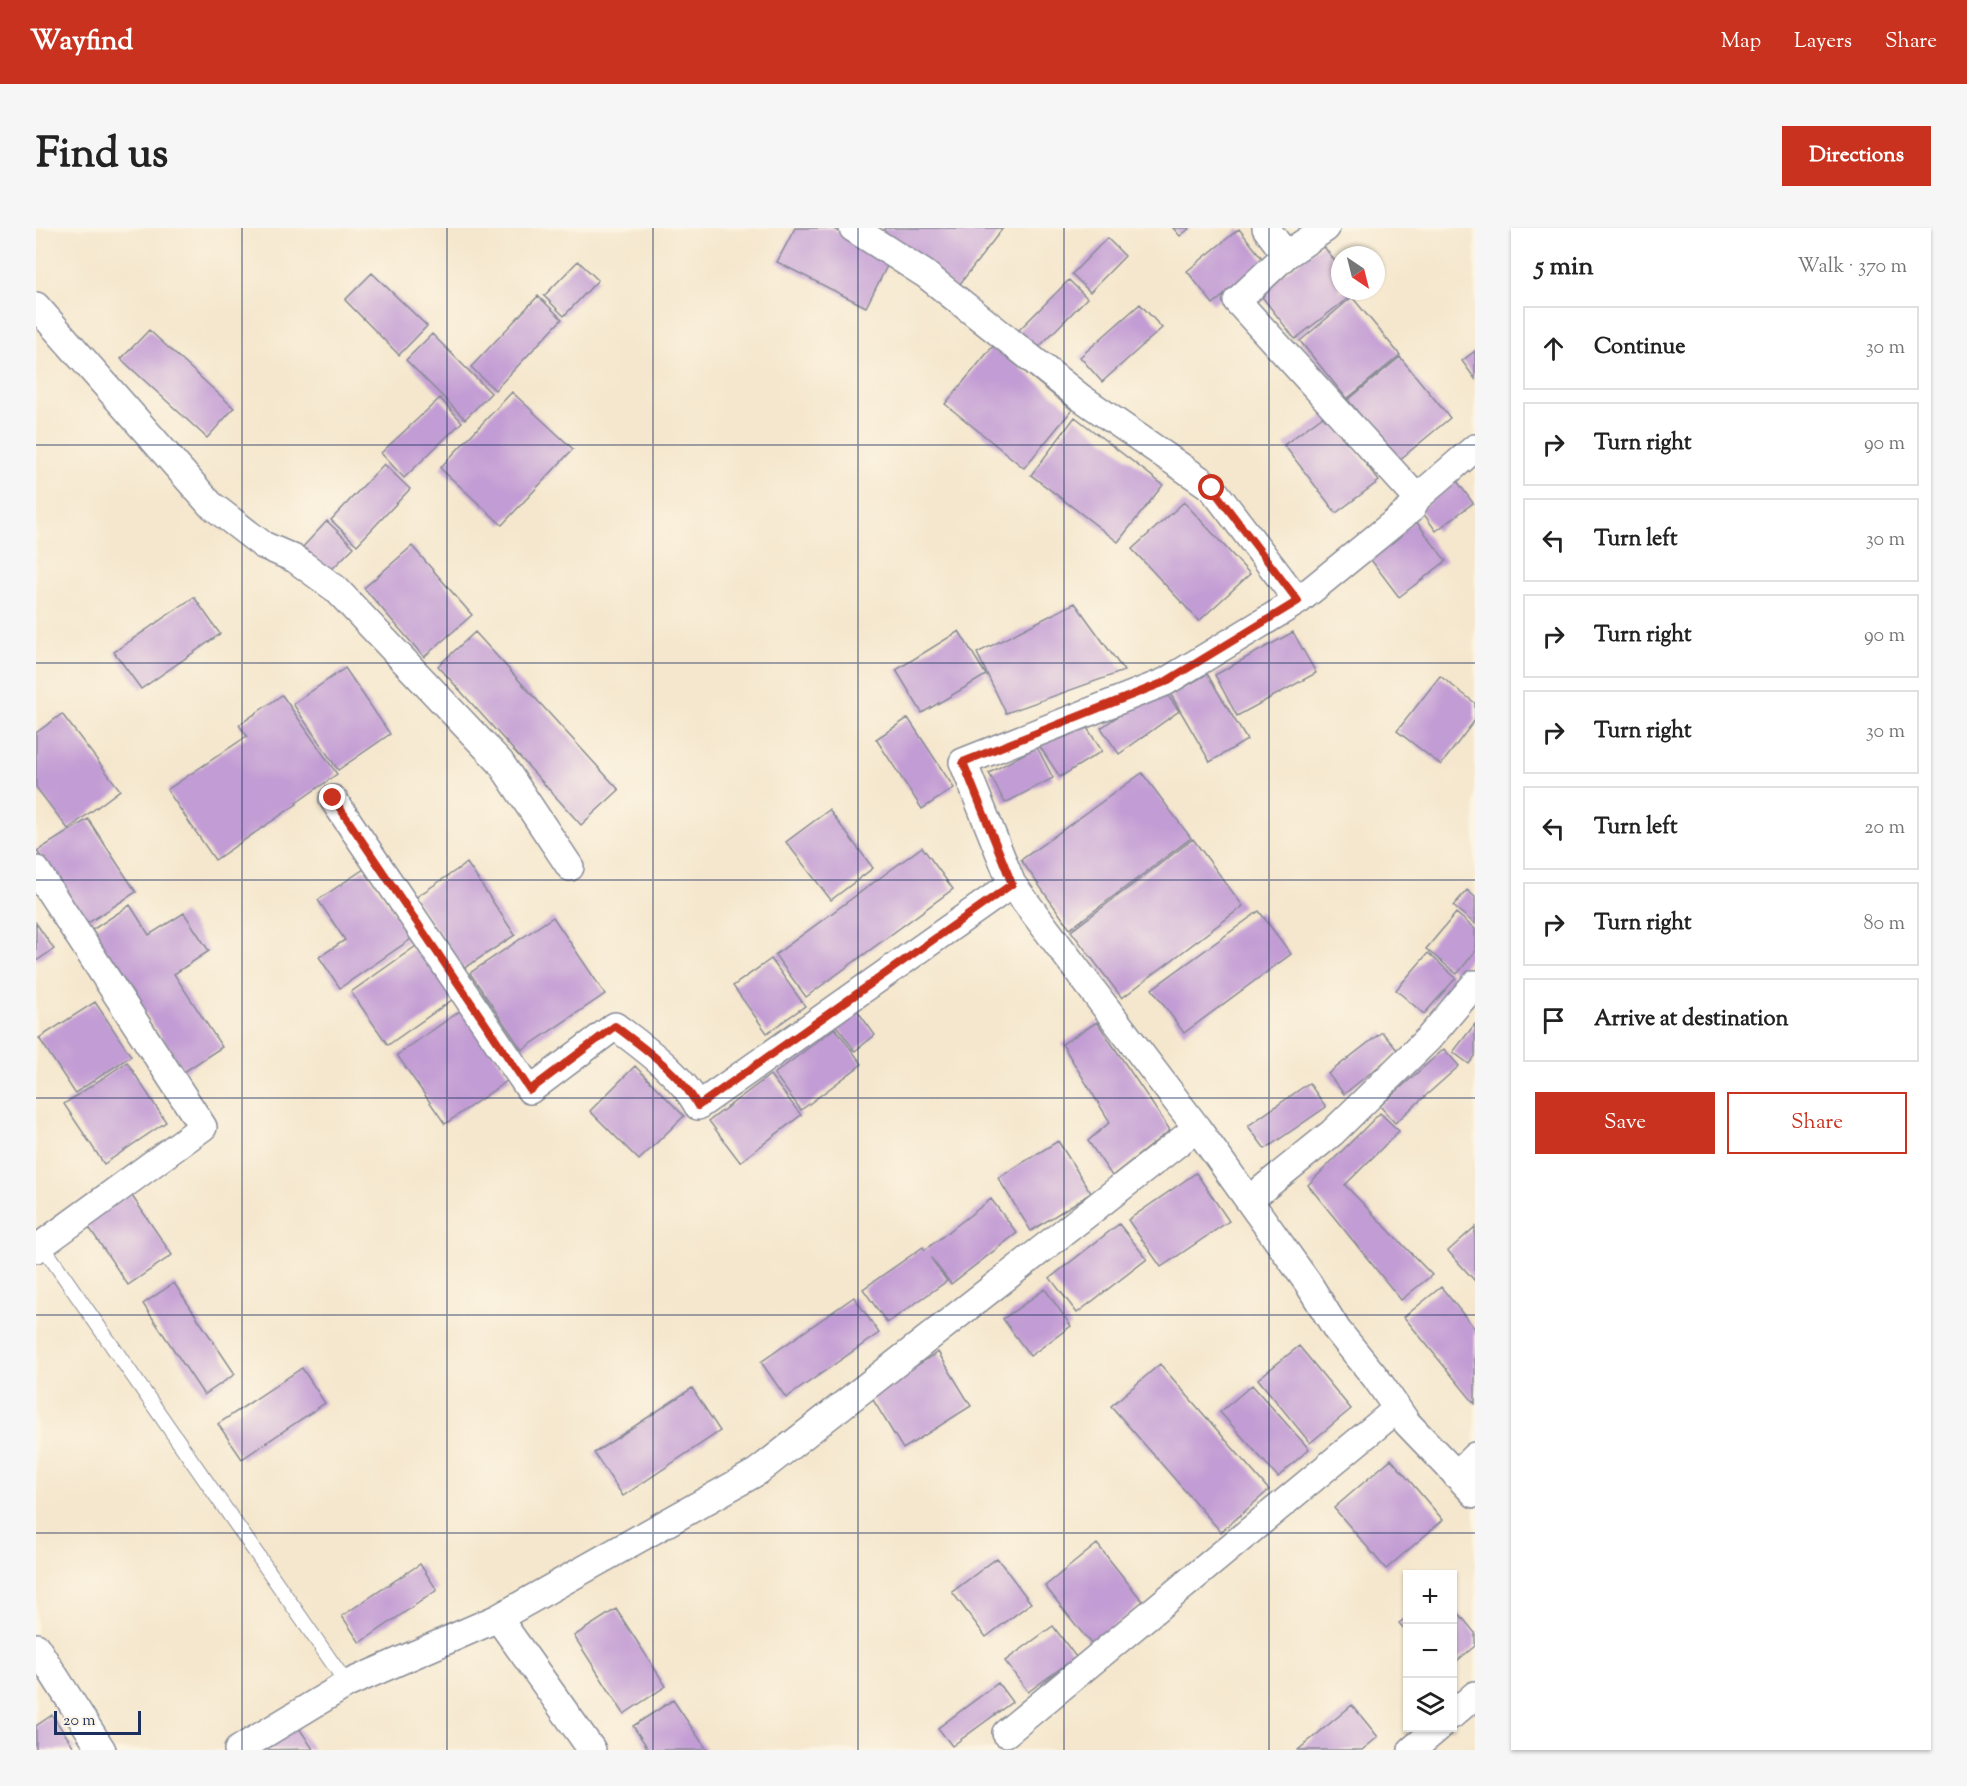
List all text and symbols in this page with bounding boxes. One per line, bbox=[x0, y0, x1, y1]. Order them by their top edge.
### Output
text: Wayfind bbox=[30, 22, 133, 62]
text: Map bbox=[1721, 27, 1761, 57]
text: Layers bbox=[1794, 27, 1852, 57]
text: Share bbox=[1885, 27, 1937, 57]
text: Find us bbox=[36, 126, 168, 186]
button: Directions bbox=[1782, 126, 1931, 186]
north arrow bbox=[1331, 246, 1385, 300]
text: 5 min bbox=[1535, 249, 1594, 286]
text: Walk · 370 m bbox=[1797, 253, 1907, 282]
icon: ahead bbox=[1537, 332, 1570, 365]
text: Continue bbox=[1594, 332, 1685, 364]
text: 30 m bbox=[1866, 334, 1905, 363]
icon: right bbox=[1537, 428, 1570, 461]
text: Turn right bbox=[1594, 428, 1691, 460]
text: 90 m bbox=[1864, 430, 1905, 459]
route start bbox=[1198, 474, 1224, 500]
icon: left bbox=[1537, 524, 1570, 557]
text: Turn left bbox=[1594, 524, 1677, 556]
text: 30 m bbox=[1866, 526, 1905, 555]
icon: right bbox=[1537, 620, 1570, 653]
text: Turn right bbox=[1594, 620, 1691, 652]
text: 90 m bbox=[1864, 622, 1905, 651]
icon: right bbox=[1537, 716, 1570, 749]
text: Turn right bbox=[1594, 716, 1691, 748]
text: 30 m bbox=[1866, 718, 1905, 747]
route end bbox=[319, 784, 345, 810]
icon: left bbox=[1537, 812, 1570, 845]
text: Turn left bbox=[1594, 812, 1677, 844]
text: 20 m bbox=[1864, 814, 1905, 843]
icon: right bbox=[1537, 908, 1570, 941]
text: Turn right bbox=[1594, 908, 1691, 940]
text: 80 m bbox=[1864, 910, 1905, 939]
icon: arrive bbox=[1537, 1004, 1570, 1037]
text: Arrive at destination bbox=[1594, 1004, 1789, 1036]
button: Save bbox=[1535, 1092, 1715, 1154]
button: Share bbox=[1727, 1092, 1907, 1154]
map controls bbox=[1403, 1570, 1457, 1732]
button: + bbox=[1403, 1570, 1457, 1624]
button: − bbox=[1403, 1624, 1457, 1678]
button: layers bbox=[1403, 1678, 1457, 1732]
scale bar bbox=[54, 1708, 141, 1736]
text: 20 m bbox=[63, 1710, 96, 1733]

